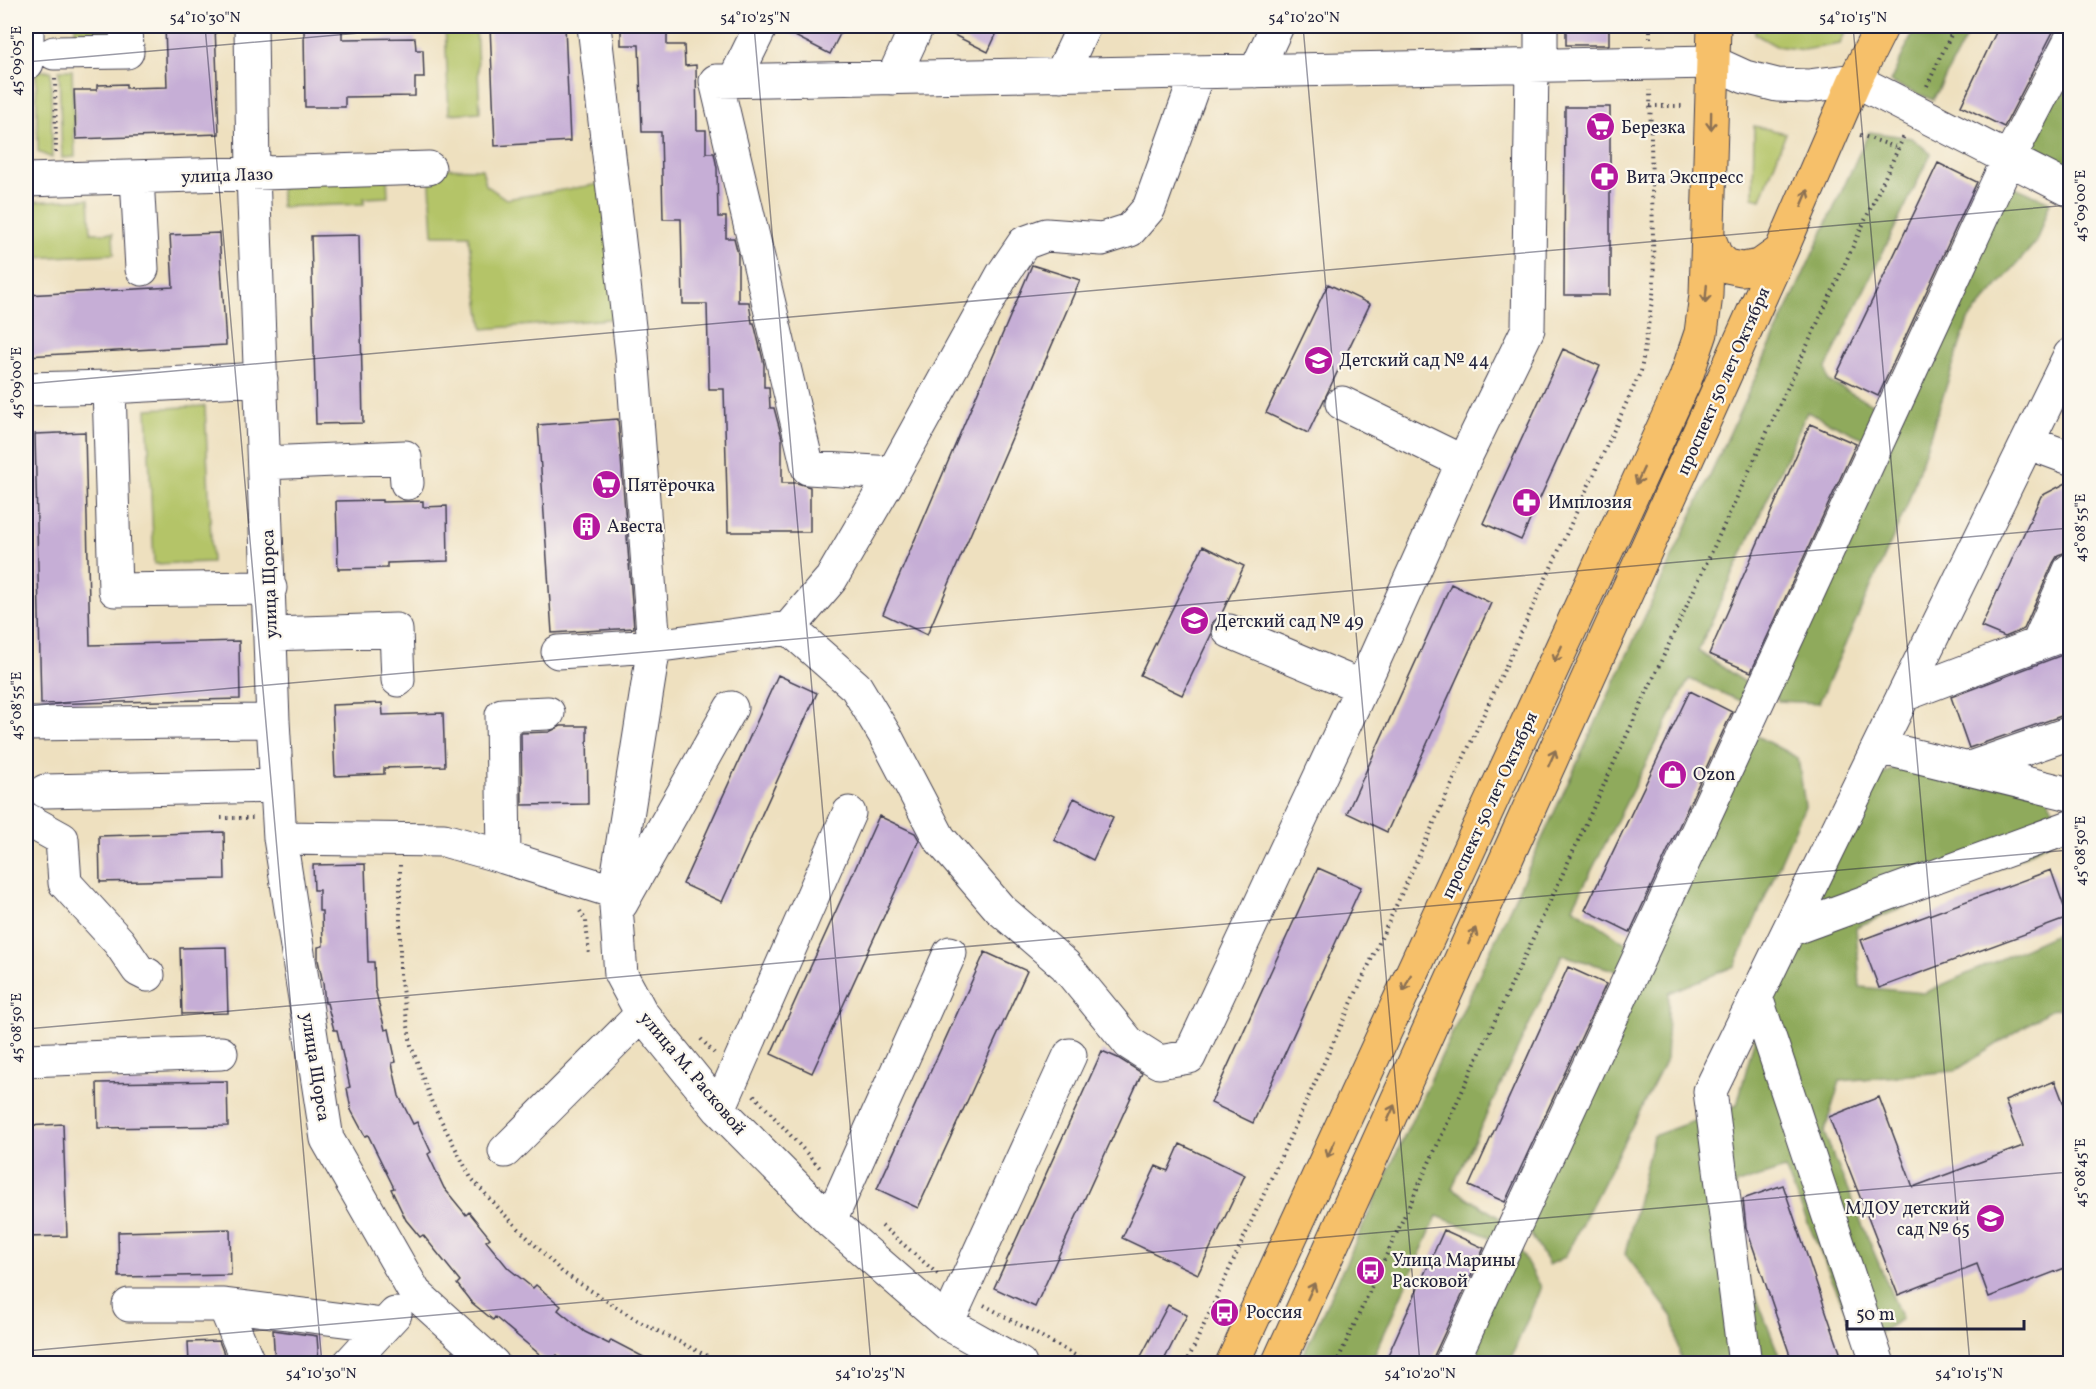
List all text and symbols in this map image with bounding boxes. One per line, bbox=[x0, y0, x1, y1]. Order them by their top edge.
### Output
text: 54°10'30"N bbox=[169, 8, 241, 29]
text: 54°10'25"N bbox=[720, 8, 790, 29]
text: 54°10'20"N bbox=[1268, 8, 1340, 29]
text: 54°10'15"N bbox=[1819, 8, 1887, 29]
text: 45°09'05"E bbox=[7, 26, 28, 96]
one-way arrow bbox=[1705, 110, 1717, 130]
supermarket icon: Березка bbox=[1584, 111, 1616, 143]
place label: Березка bbox=[1621, 116, 1686, 141]
pharmacy icon: Вита Экспресс bbox=[1589, 161, 1621, 193]
street label: улица Лазо bbox=[181, 162, 274, 191]
place label: Вита Экспресс bbox=[1626, 166, 1744, 191]
text: 45°09'00"E bbox=[2071, 170, 2092, 242]
one-way arrow bbox=[1799, 189, 1811, 207]
street label: проспект 50 лет Октября bbox=[1672, 284, 1777, 480]
one-way arrow bbox=[1700, 284, 1711, 304]
school or university icon: Детский сад № 44 bbox=[1302, 344, 1334, 376]
text: 45°09'00"E bbox=[7, 347, 28, 419]
place label: Детский сад № 44 bbox=[1339, 349, 1490, 374]
one-way arrow bbox=[1634, 467, 1645, 485]
supermarket icon: Пятёрочка bbox=[590, 469, 622, 501]
place label: Пятёрочка bbox=[627, 474, 715, 499]
pharmacy icon: Имплозия bbox=[1511, 486, 1543, 518]
place label: Имплозия bbox=[1548, 491, 1632, 516]
text: 45°08'55"E bbox=[2071, 493, 2092, 563]
building icon: Авеста bbox=[570, 510, 602, 542]
place label: Авеста bbox=[607, 515, 663, 540]
street label: улица Щорса bbox=[256, 529, 285, 639]
school or university icon: Детский сад № 49 bbox=[1178, 605, 1210, 637]
place label: Детский сад № 49 bbox=[1215, 610, 1364, 635]
one-way arrow bbox=[1552, 644, 1564, 662]
text: 45°08'55"E bbox=[7, 671, 28, 741]
street label: проспект 50 лет Октября bbox=[1436, 708, 1545, 903]
one-way arrow bbox=[1547, 750, 1558, 768]
shop icon: Ozon bbox=[1656, 758, 1688, 790]
place label: Ozon bbox=[1693, 763, 1736, 788]
text: 45°08'50"E bbox=[2071, 816, 2092, 886]
one-way arrow bbox=[1466, 927, 1478, 945]
one-way arrow bbox=[1400, 974, 1412, 992]
text: 45°08'50"E bbox=[7, 993, 28, 1063]
street label: улица М. Расковой bbox=[633, 1007, 751, 1141]
street label: улица Щорса bbox=[294, 1011, 335, 1123]
one-way arrow bbox=[1386, 1105, 1397, 1123]
text: 45°08'45"E bbox=[2071, 1138, 2092, 1208]
one-way arrow bbox=[1324, 1139, 1336, 1157]
place label: МДОУ детский сад № 65 bbox=[1845, 1197, 1970, 1243]
school or university icon: МДОУ детский сад № 65 bbox=[1975, 1202, 2007, 1234]
place label: Улица Марины Расковой bbox=[1392, 1249, 1516, 1295]
bus stop icon: Улица Марины Расковой bbox=[1355, 1254, 1387, 1286]
one-way arrow bbox=[1305, 1283, 1317, 1301]
scale bar bbox=[1847, 1293, 2024, 1331]
bus stop icon: Россия bbox=[1209, 1296, 1241, 1328]
place label: Россия bbox=[1246, 1301, 1302, 1326]
text: 50 m bbox=[1856, 1303, 1895, 1328]
text: 54°10'30"N bbox=[285, 1364, 357, 1385]
text: 54°10'25"N bbox=[835, 1364, 905, 1385]
text: 54°10'20"N bbox=[1384, 1364, 1456, 1385]
text: 54°10'15"N bbox=[1935, 1364, 2003, 1385]

